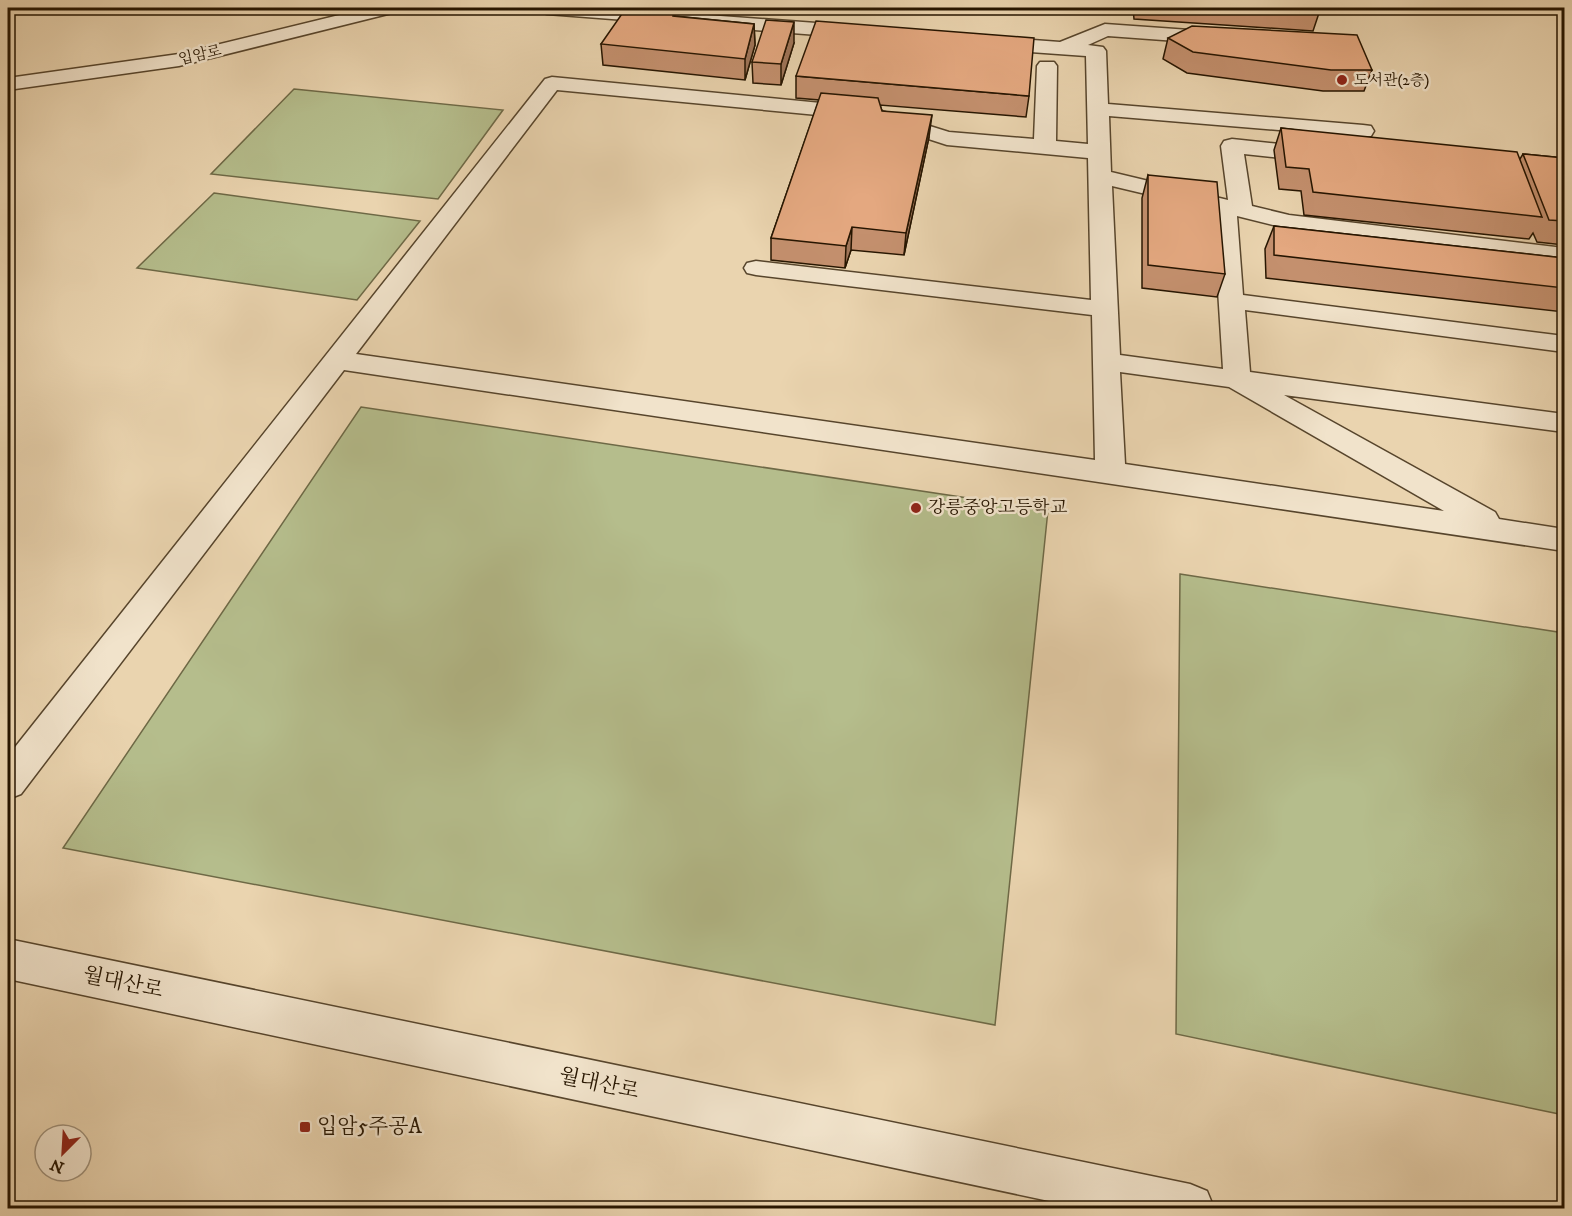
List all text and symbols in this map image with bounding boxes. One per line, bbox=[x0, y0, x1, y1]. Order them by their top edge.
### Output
street label: 입암로 bbox=[177, 41, 224, 69]
place label: 도서관(2층) bbox=[1354, 71, 1429, 90]
marker: 도서관(2층) bbox=[1335, 73, 1349, 87]
place label: 강릉중앙고등학교 bbox=[928, 497, 1068, 519]
marker: 강릉중앙고등학교 bbox=[909, 501, 923, 515]
street label: 월대산로 bbox=[81, 962, 165, 1004]
street label: 월대산로 bbox=[557, 1063, 641, 1105]
place label: 입암5주공A bbox=[317, 1114, 423, 1140]
marker: 입암5주공A bbox=[298, 1120, 312, 1134]
north arrow bbox=[33, 1123, 93, 1183]
text: N bbox=[47, 1154, 67, 1178]

